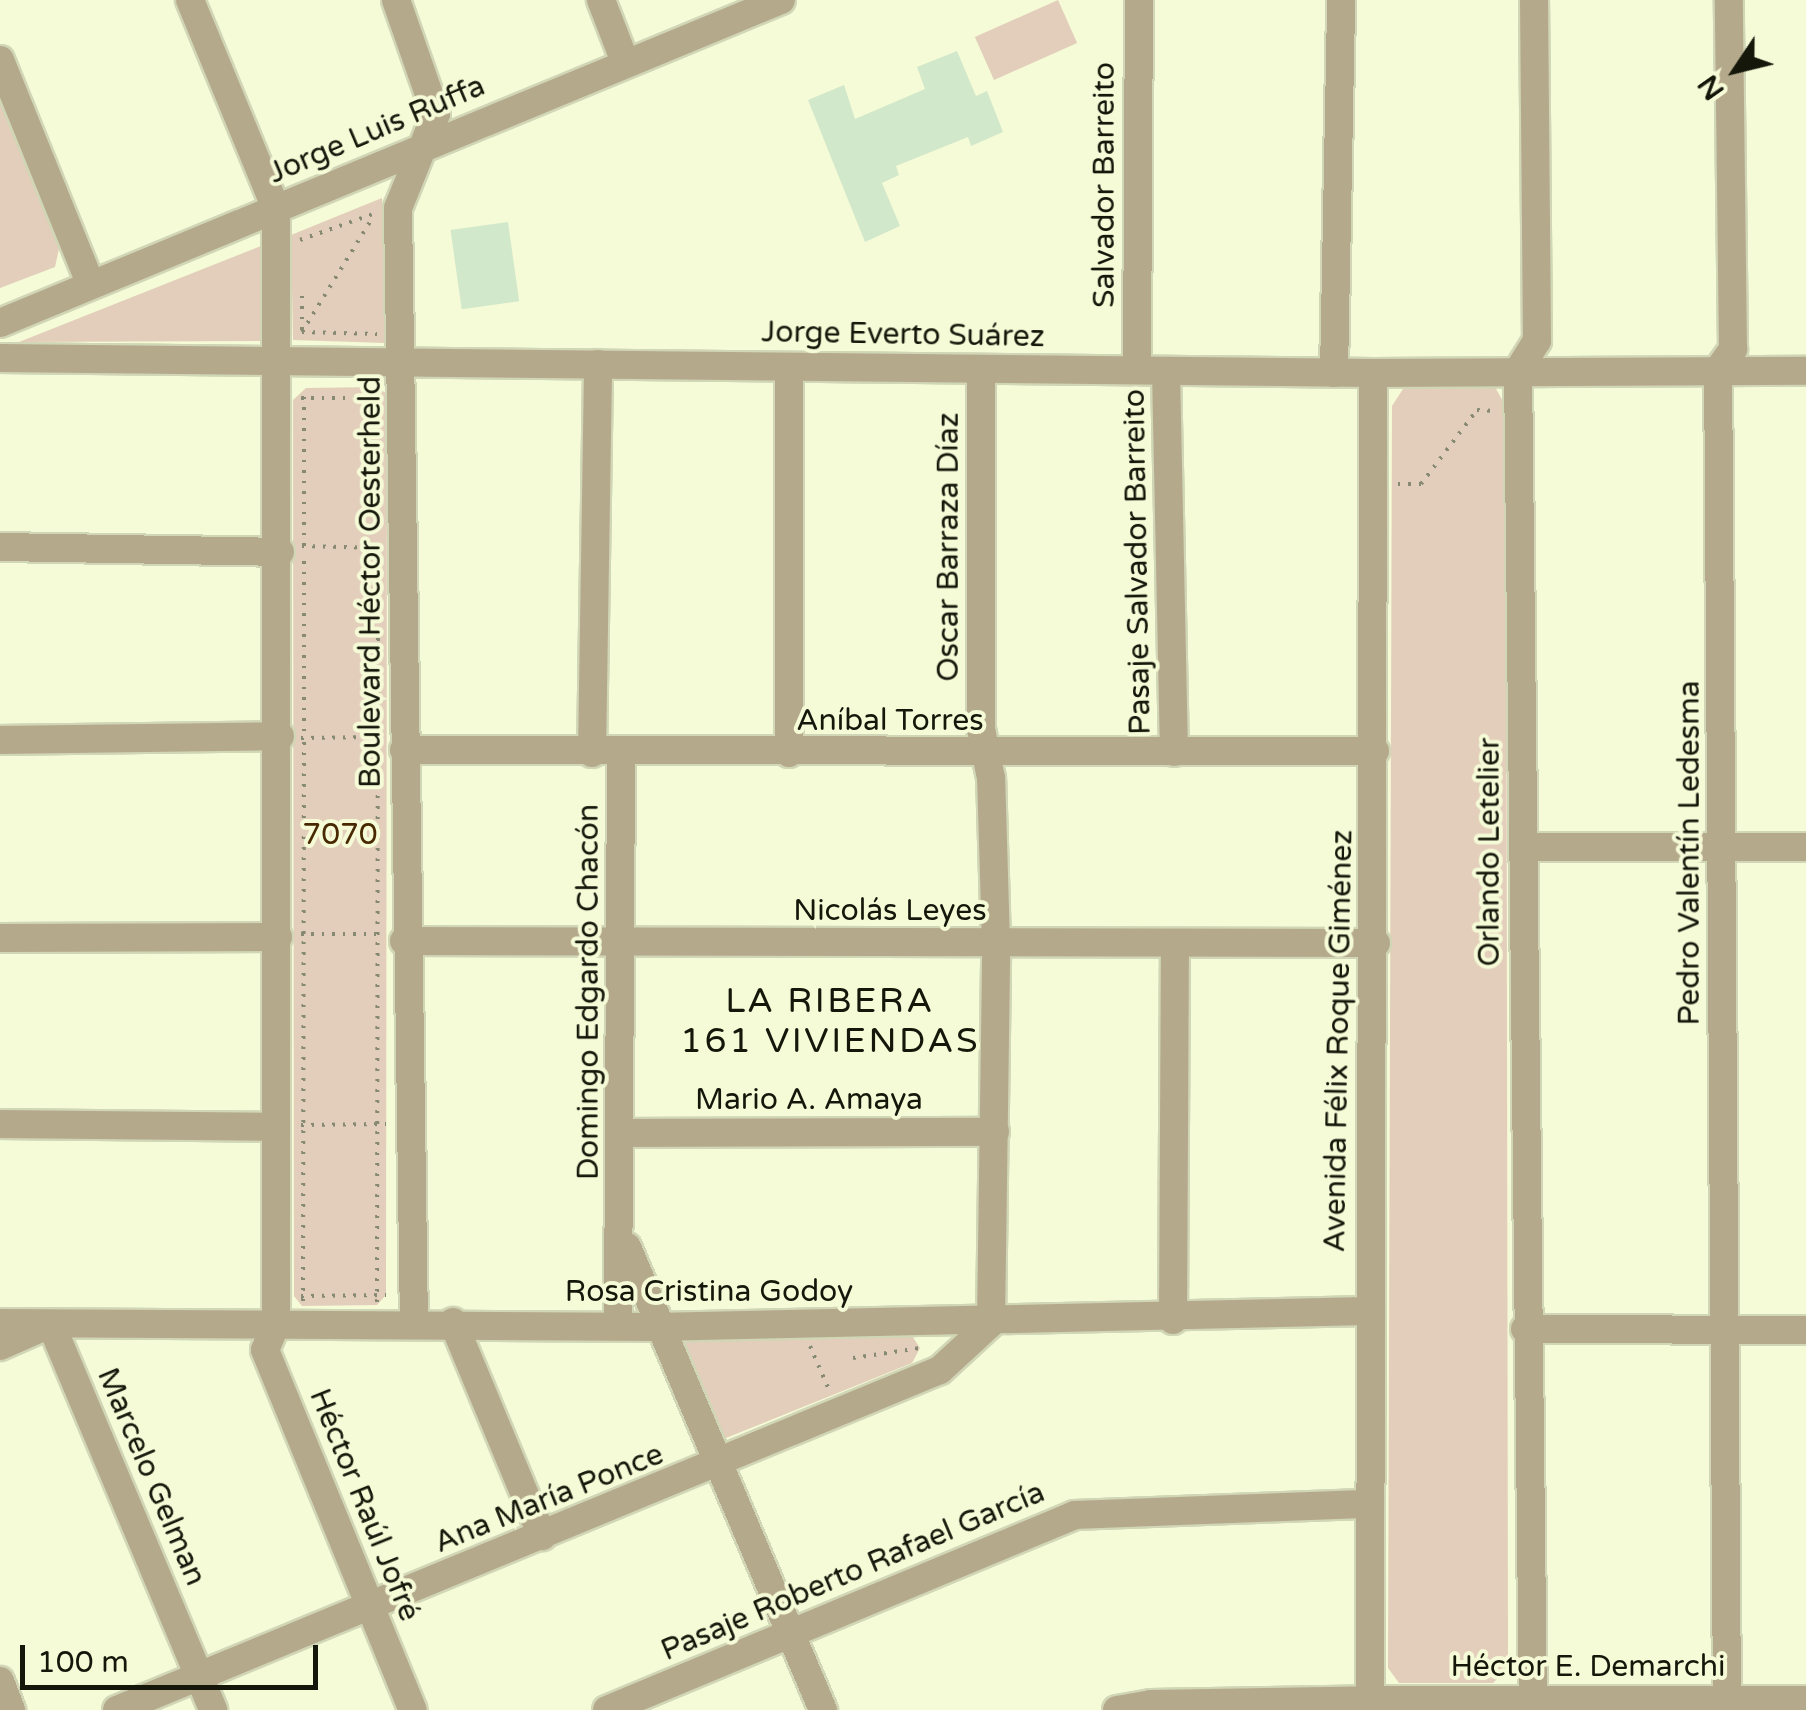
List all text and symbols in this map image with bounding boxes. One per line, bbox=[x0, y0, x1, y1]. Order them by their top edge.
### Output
north arrow bbox=[1686, 20, 1786, 120]
street label: Salvador Barreito bbox=[1087, 62, 1123, 308]
street label: Jorge Luis Ruffa bbox=[263, 68, 491, 192]
text: N bbox=[1691, 68, 1732, 106]
street label: Jorge Everto Suárez bbox=[761, 315, 1045, 355]
street label: Boulevard Héctor Oesterheld bbox=[353, 376, 389, 788]
street label: Pasaje Salvador Barreito bbox=[1117, 389, 1159, 735]
street label: Oscar Barraza Díaz bbox=[931, 412, 967, 682]
street label: Pedro Valentín Ledesma bbox=[1672, 680, 1708, 1026]
street label: Aníbal Torres bbox=[796, 703, 984, 739]
street label: Orlando Letelier bbox=[1472, 737, 1508, 967]
street label: Domingo Edgardo Chacón bbox=[571, 804, 607, 1180]
park label: 7070 bbox=[302, 817, 378, 853]
street label: Avenida Félix Roque Giménez bbox=[1317, 829, 1361, 1253]
street label: Nicolás Leyes bbox=[793, 893, 987, 929]
district label: LA RIBERA 161 VIVIENDAS bbox=[680, 980, 980, 1062]
street label: Mario A. Amaya bbox=[695, 1082, 923, 1118]
street label: Rosa Cristina Godoy bbox=[565, 1274, 853, 1310]
street label: Marcelo Gelman bbox=[89, 1363, 213, 1591]
street label: Héctor Raúl Jofré bbox=[301, 1384, 427, 1626]
street label: Ana María Ponce bbox=[429, 1437, 669, 1561]
street label: Pasaje Roberto Rafael García bbox=[656, 1475, 1050, 1669]
scale bar bbox=[25, 1625, 322, 1687]
text: 100 m bbox=[37, 1644, 129, 1681]
street label: Héctor E. Demarchi bbox=[1451, 1649, 1725, 1685]

